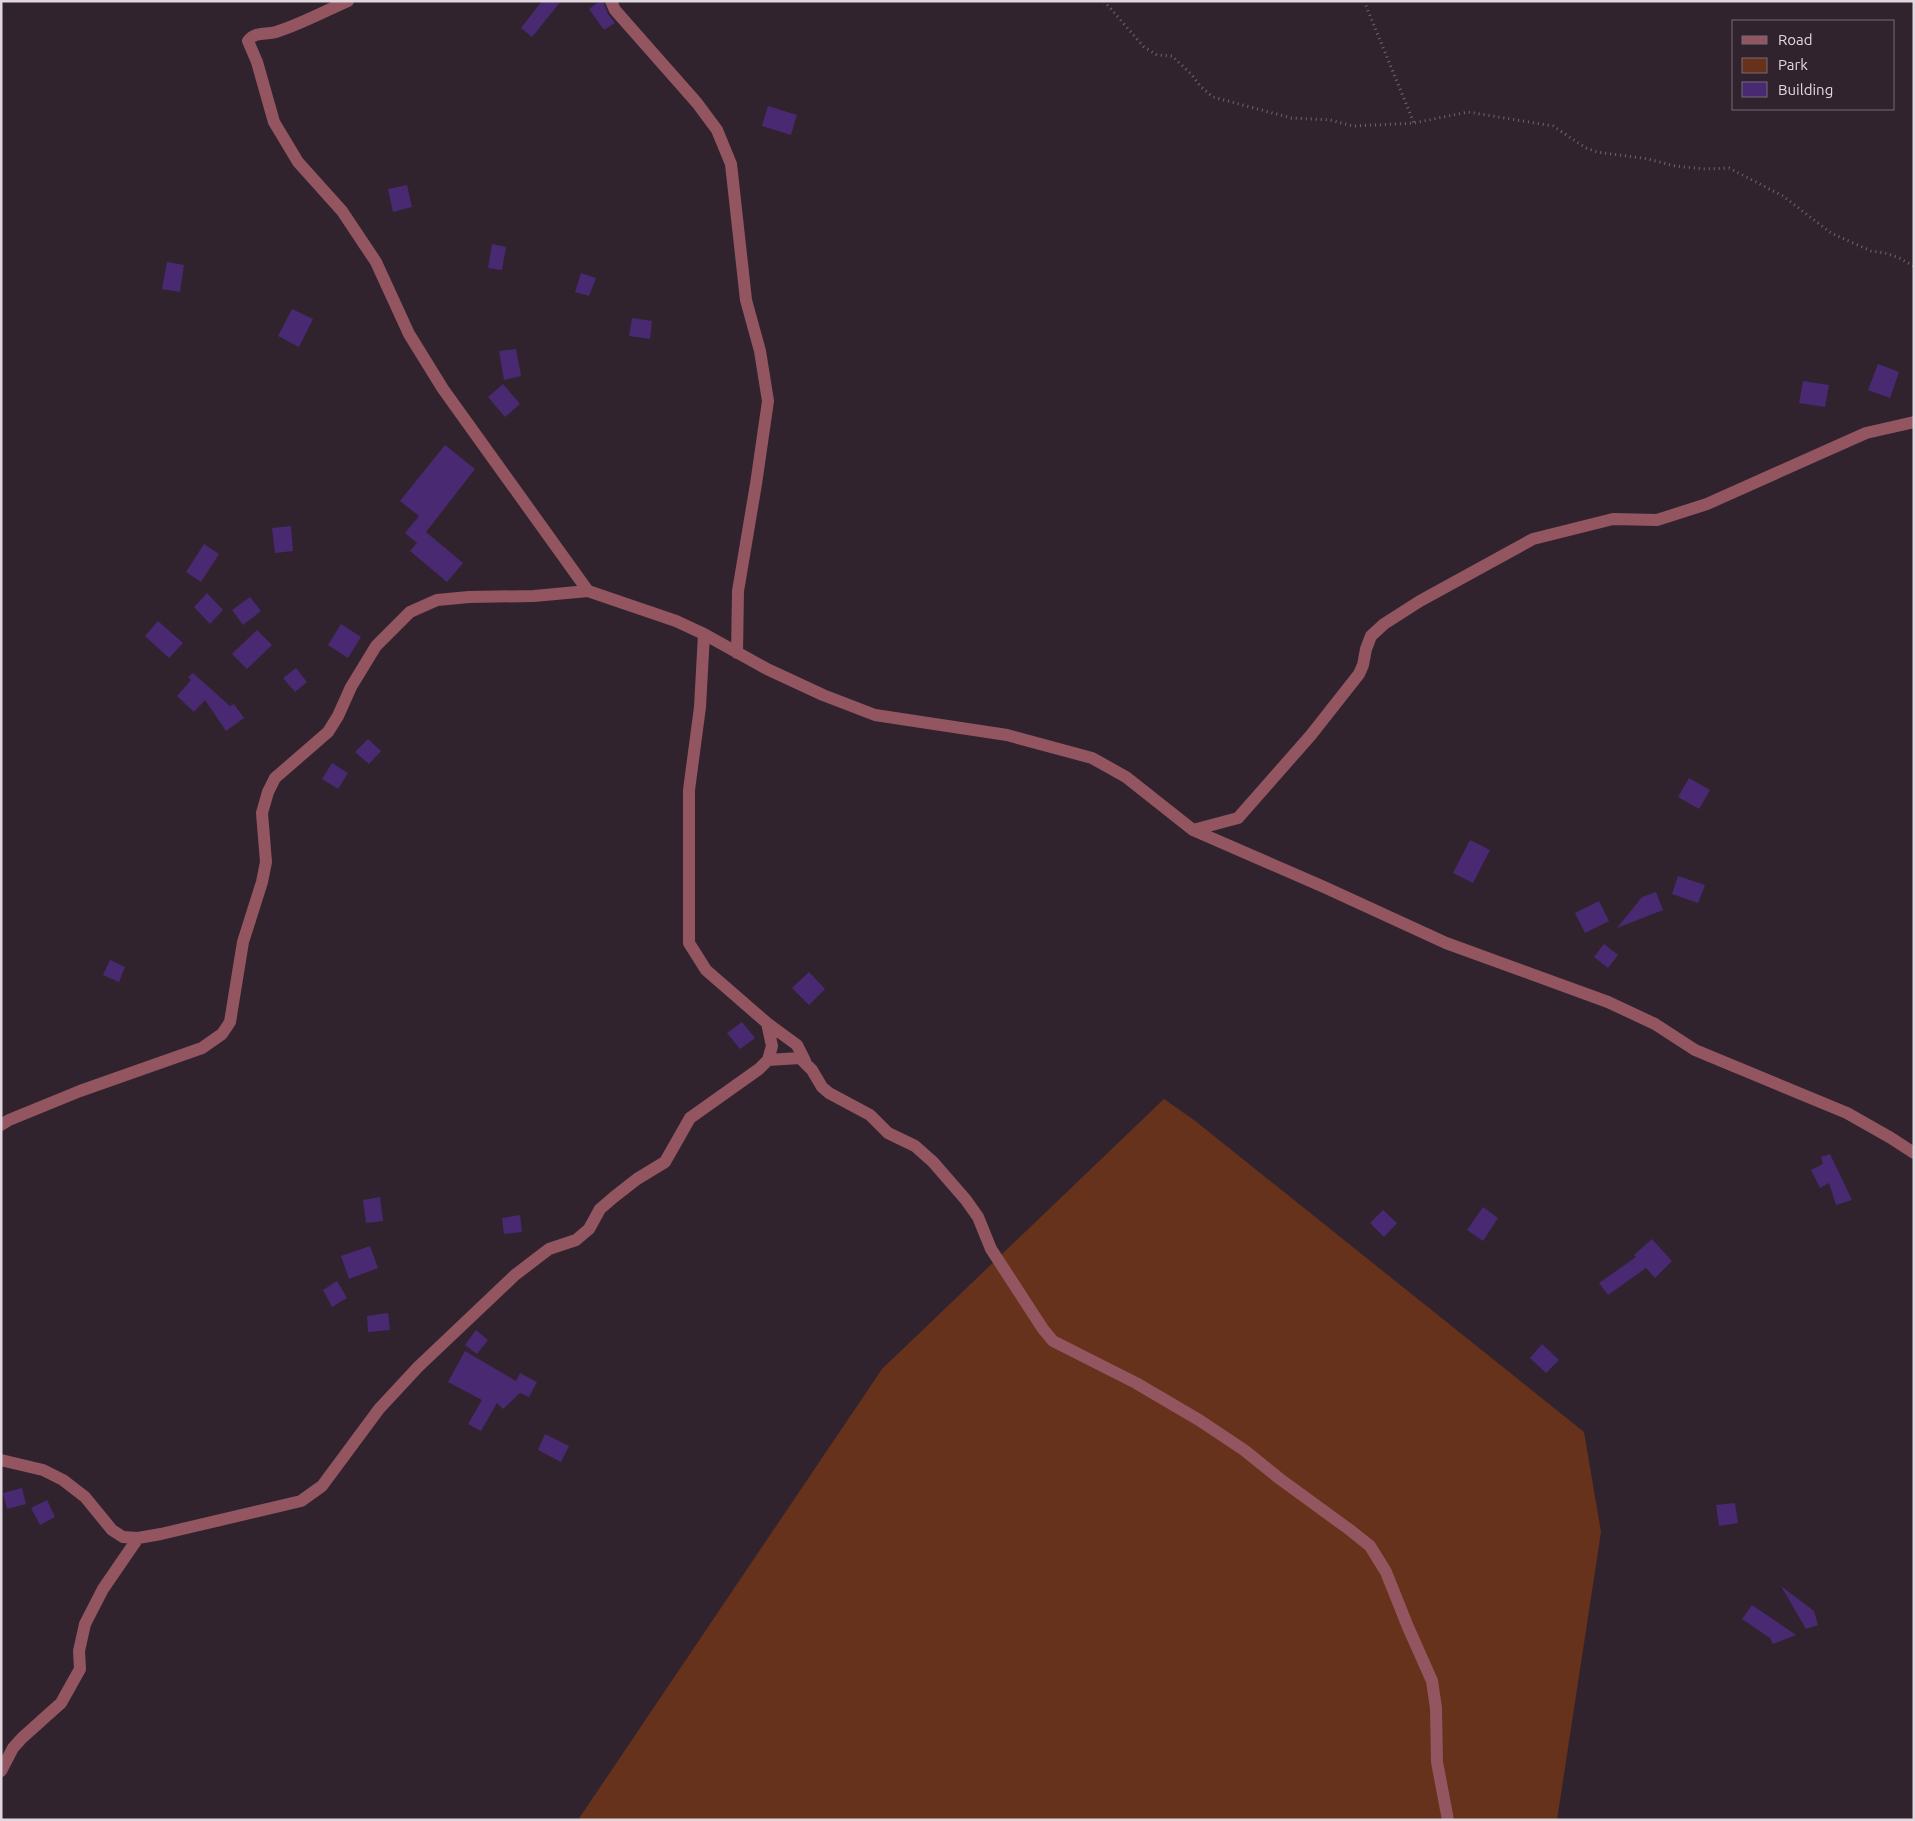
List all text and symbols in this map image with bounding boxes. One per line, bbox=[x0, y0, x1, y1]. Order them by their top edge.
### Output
legend bbox=[1732, 20, 1895, 110]
text: Road bbox=[1778, 31, 1813, 48]
text: Park bbox=[1778, 56, 1808, 73]
text: Building bbox=[1778, 81, 1833, 98]

